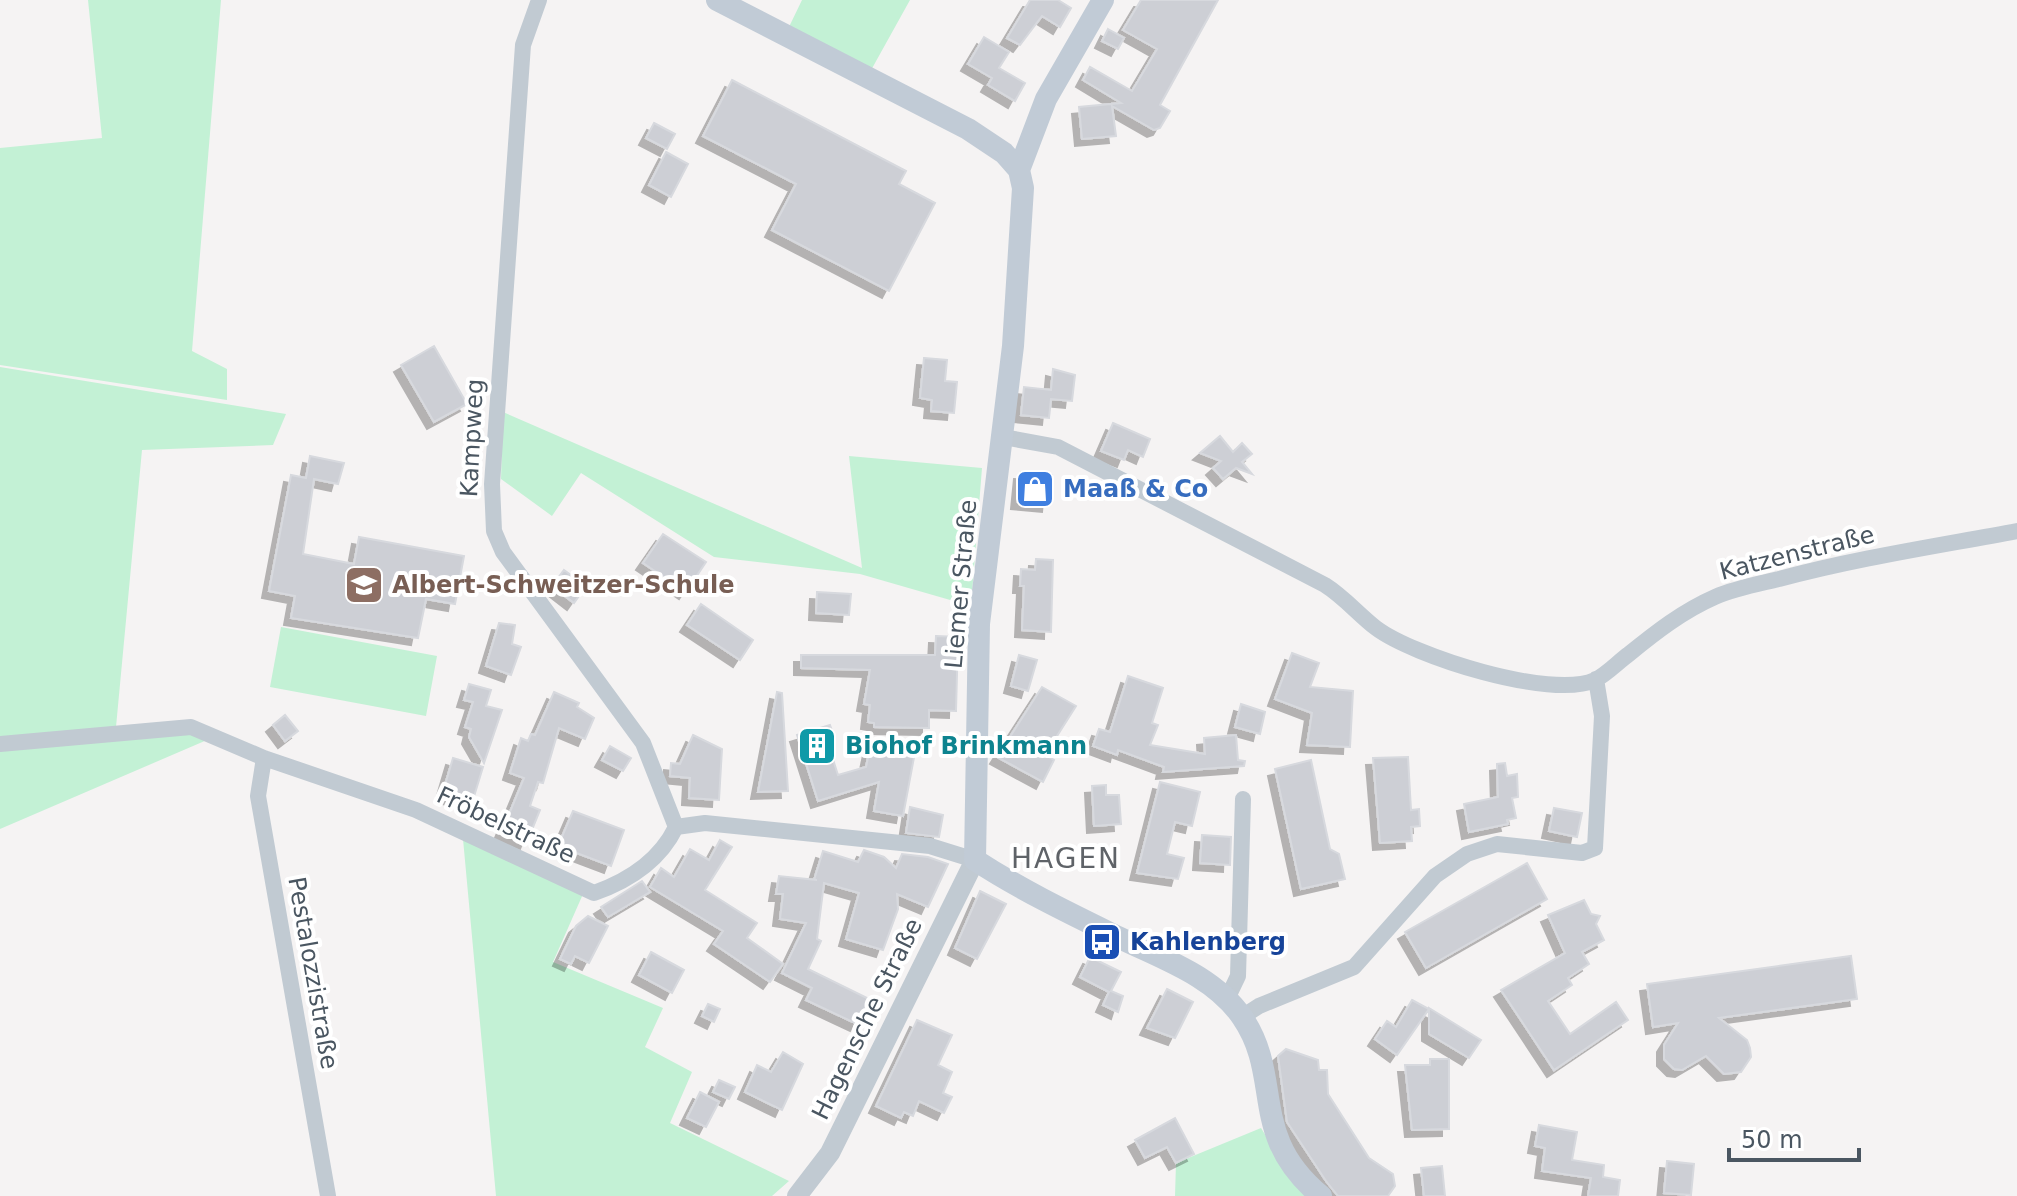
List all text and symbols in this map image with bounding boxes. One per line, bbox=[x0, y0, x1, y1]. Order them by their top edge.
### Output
street label: Kampweg bbox=[455, 378, 489, 498]
shop icon: Maaß & Co bbox=[1014, 468, 1056, 510]
place label: Maaß & Co bbox=[1063, 475, 1208, 503]
street label: Liemer Straße bbox=[940, 498, 982, 670]
street label: Katzenstraße bbox=[1717, 520, 1877, 586]
school or university icon: Albert-Schweitzer-Schule bbox=[343, 564, 385, 606]
place label: Albert-Schweitzer-Schule bbox=[392, 571, 735, 599]
building icon: Biohof Brinkmann bbox=[796, 725, 838, 767]
place label: Biohof Brinkmann bbox=[845, 732, 1087, 760]
street label: Fröbelstraße bbox=[433, 781, 579, 869]
district label: HAGEN bbox=[1011, 842, 1121, 875]
street label: Pestalozzistraße bbox=[282, 875, 344, 1071]
street label: Hagensche Straße bbox=[806, 914, 928, 1124]
bus stop icon: Kahlenberg bbox=[1081, 921, 1123, 963]
place label: Kahlenberg bbox=[1130, 928, 1286, 956]
scale bar bbox=[1729, 1112, 1859, 1162]
text: 50 m bbox=[1741, 1126, 1803, 1154]

